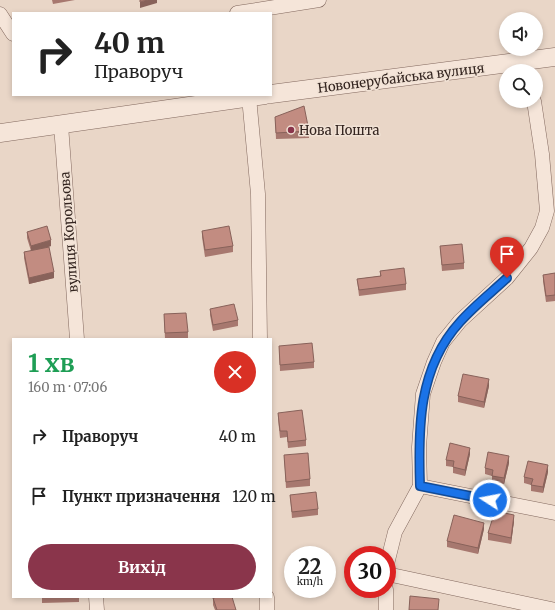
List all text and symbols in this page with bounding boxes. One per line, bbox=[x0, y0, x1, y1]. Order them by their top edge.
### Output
map controls bbox=[499, 12, 543, 108]
button: sound bbox=[499, 12, 543, 56]
text: 40 m bbox=[94, 25, 165, 61]
icon: right bbox=[28, 28, 80, 80]
street label: Новонерубайська вулиця bbox=[317, 59, 486, 97]
text: Праворуч bbox=[94, 60, 183, 83]
button: search bbox=[499, 64, 543, 108]
place label: Нова Пошта bbox=[299, 122, 379, 139]
marker: Нова Пошта bbox=[286, 125, 296, 135]
street label: вулиця Корольова bbox=[56, 171, 82, 293]
pin bbox=[490, 237, 524, 278]
icon: arrive bbox=[496, 243, 518, 265]
text: 1 хв bbox=[28, 348, 74, 379]
button: close bbox=[214, 351, 256, 393]
text: 160 m · 07:06 bbox=[28, 379, 107, 396]
icon: right bbox=[28, 425, 50, 447]
text: Праворуч bbox=[62, 427, 138, 446]
text: 40 m bbox=[219, 427, 256, 446]
position arrow bbox=[469, 479, 511, 521]
icon: arrive bbox=[28, 485, 50, 507]
text: Пункт призначення bbox=[62, 487, 220, 506]
text: 120 m bbox=[232, 487, 276, 506]
button: Вихід bbox=[28, 544, 256, 590]
speed limit sign: 30 bbox=[344, 546, 396, 598]
text: 22 bbox=[298, 554, 322, 579]
text: km/h bbox=[297, 575, 323, 588]

